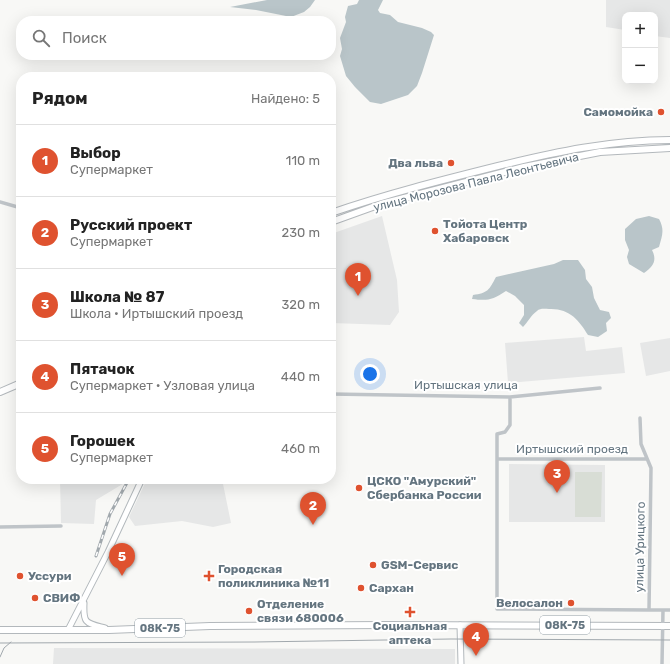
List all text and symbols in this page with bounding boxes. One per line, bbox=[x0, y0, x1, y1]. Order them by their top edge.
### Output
map controls bbox=[622, 12, 658, 84]
button: + bbox=[622, 12, 658, 48]
search box bbox=[16, 16, 336, 60]
icon: search bbox=[30, 27, 52, 49]
text: Поиск bbox=[62, 29, 107, 47]
button: − bbox=[622, 48, 658, 84]
text: Рядом bbox=[32, 88, 88, 108]
text: Найдено: 5 bbox=[251, 91, 320, 106]
place label: Самомойка bbox=[583, 105, 653, 119]
marker: Самомойка bbox=[656, 107, 666, 117]
text: Выбор bbox=[70, 144, 121, 162]
street label: улица Морозова Павла Леонтьевича bbox=[372, 150, 580, 214]
text: 1 bbox=[42, 153, 48, 168]
text: 110 m bbox=[286, 153, 320, 168]
place label: Два льва bbox=[388, 156, 443, 170]
marker: Два льва bbox=[446, 158, 456, 168]
text: Супермаркет bbox=[70, 162, 153, 177]
text: Русский проект bbox=[70, 216, 192, 234]
place label: Тойота Центр Хабаровск bbox=[443, 217, 528, 245]
text: 2 bbox=[41, 225, 49, 240]
text: 230 m bbox=[282, 225, 320, 240]
marker: Тойота Центр Хабаровск bbox=[430, 226, 440, 236]
text: Супермаркет bbox=[70, 234, 153, 249]
pin: 1 bbox=[345, 263, 371, 296]
text: Школа № 87 bbox=[70, 288, 164, 306]
text: 3 bbox=[41, 297, 49, 312]
text: 320 m bbox=[282, 297, 320, 312]
text: Школа · Иртышский проезд bbox=[70, 306, 243, 321]
text: Пятачок bbox=[70, 360, 135, 378]
your location bbox=[360, 364, 380, 384]
text: 4 bbox=[41, 369, 49, 384]
text: 440 m bbox=[281, 369, 320, 384]
text: Супермаркет · Узловая улица bbox=[70, 378, 255, 393]
street label: Иртышская улица bbox=[414, 378, 518, 392]
text: Горошек bbox=[70, 432, 135, 450]
text: 5 bbox=[41, 441, 49, 456]
text: 460 m bbox=[281, 441, 320, 456]
street label: Иртышский проезд bbox=[516, 442, 628, 456]
text: Супермаркет bbox=[70, 450, 153, 465]
pin: 3 bbox=[544, 460, 570, 493]
place label: ЦСКО "Амурский" Сбербанка России bbox=[367, 474, 482, 502]
marker: ЦСКО "Амурский" Сбербанка России bbox=[354, 483, 364, 493]
pin: 2 bbox=[300, 492, 326, 525]
street label: улица Урицкого bbox=[632, 501, 648, 593]
pin: 5 bbox=[109, 543, 135, 576]
place label: GSM-Сервис bbox=[381, 558, 458, 572]
marker: GSM-Сервис bbox=[368, 560, 378, 570]
place label: Городская поликлиника №11 bbox=[218, 562, 329, 590]
place label: Уссури bbox=[28, 569, 72, 583]
marker: Городская поликлиника №11 bbox=[203, 570, 215, 582]
marker: Уссури bbox=[15, 571, 25, 581]
place label: Сархан bbox=[369, 581, 414, 595]
marker: Сархан bbox=[356, 583, 366, 593]
place label: СВИФ bbox=[43, 591, 80, 605]
marker: СВИФ bbox=[30, 593, 40, 603]
place label: Велосалон bbox=[496, 596, 563, 610]
place label: Отделение связи 680006 bbox=[257, 597, 344, 625]
marker: Велосалон bbox=[566, 598, 576, 608]
marker: Отделение связи 680006 bbox=[244, 606, 254, 616]
marker: Социальная аптека bbox=[405, 607, 415, 617]
road number: 08К-75 bbox=[540, 616, 590, 634]
road number: 08К-75 bbox=[135, 619, 185, 637]
place label: Социальная аптека bbox=[373, 619, 447, 647]
pin: 4 bbox=[463, 623, 489, 656]

